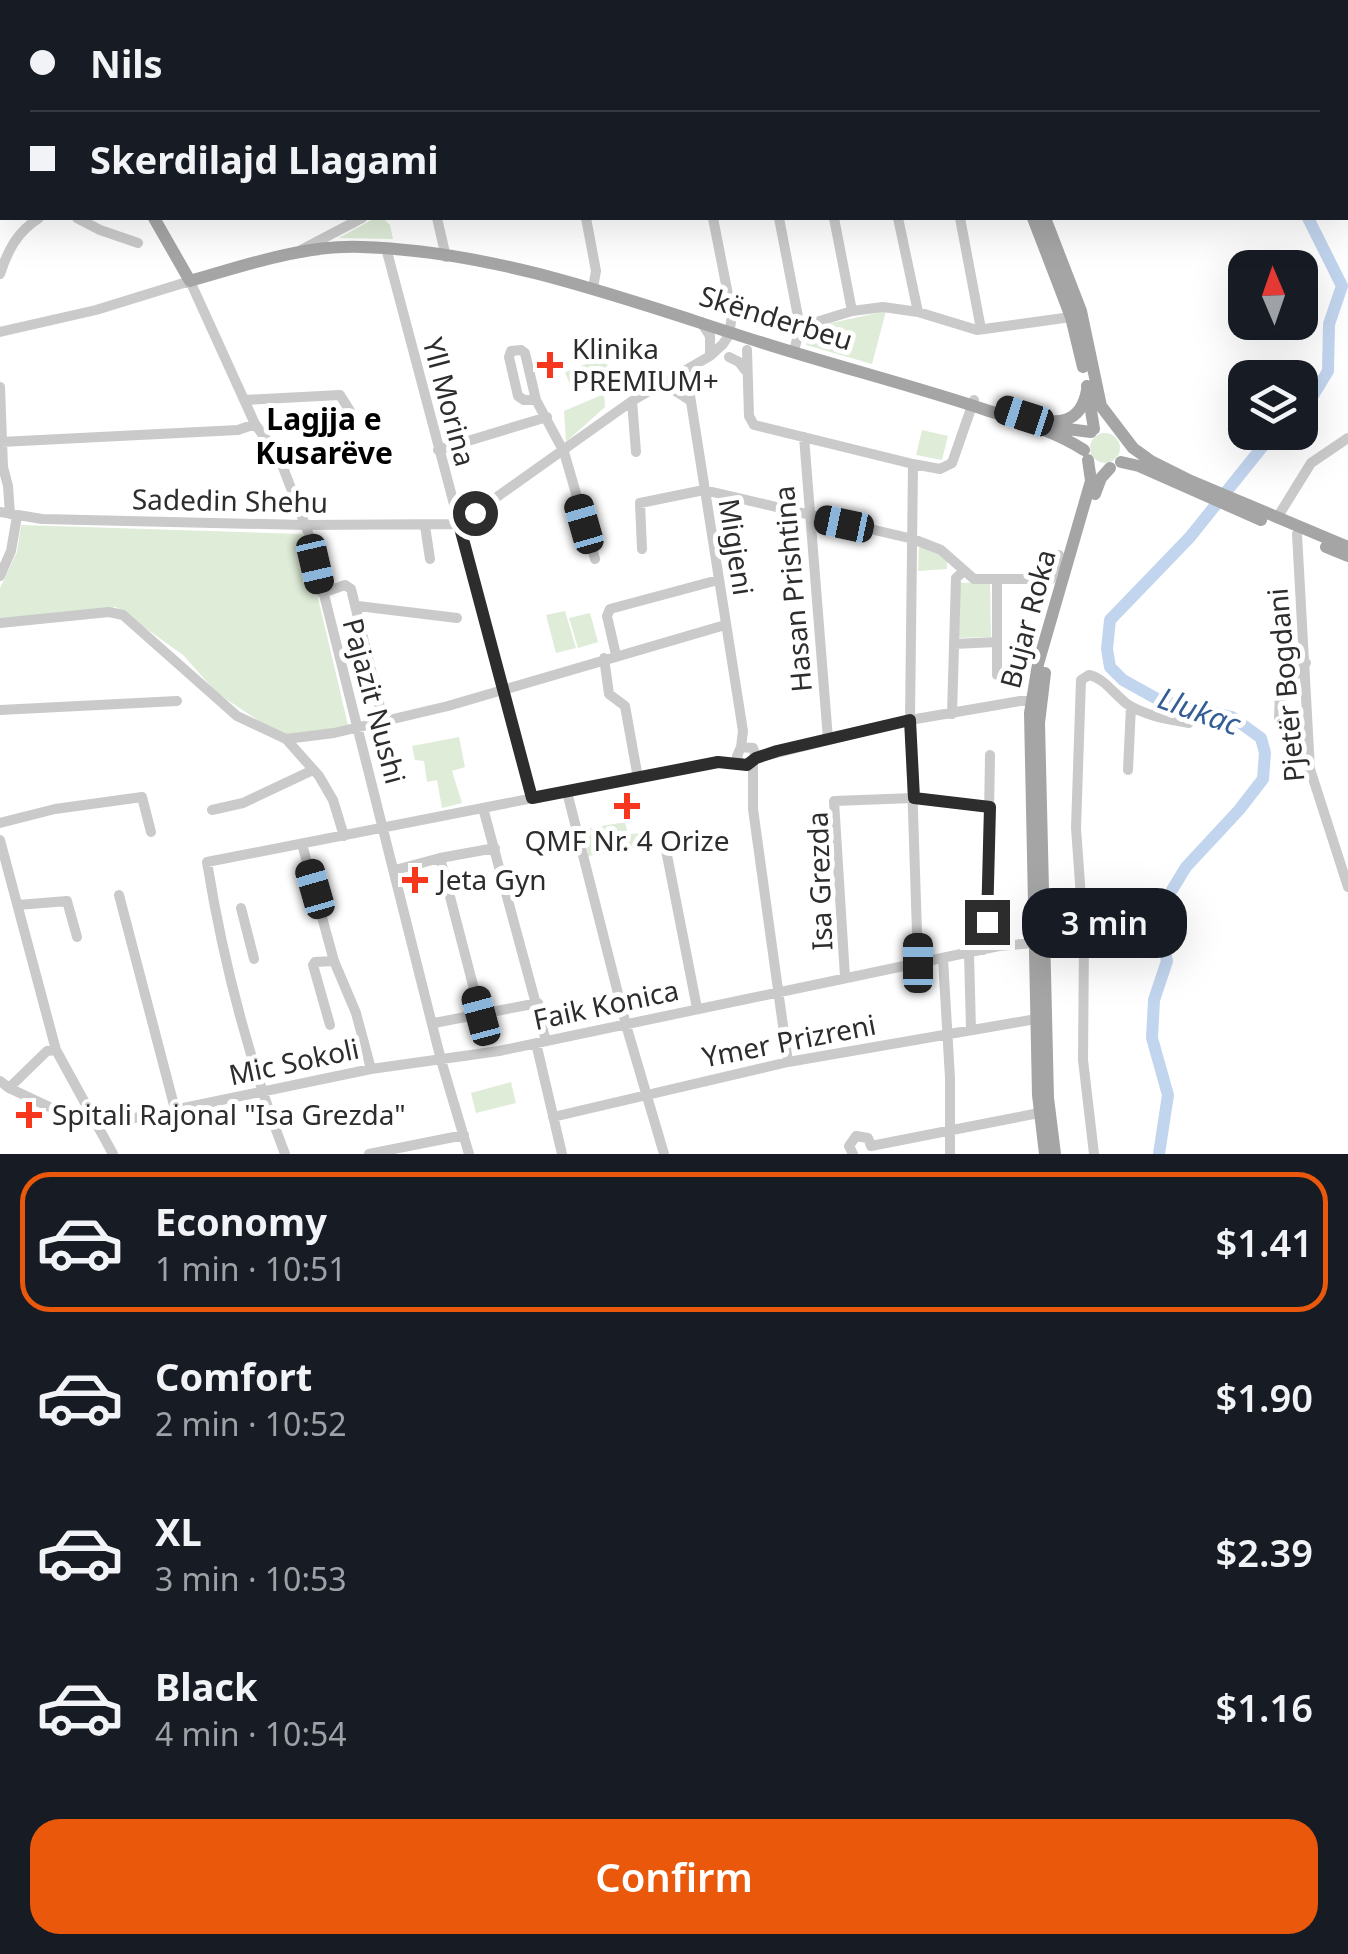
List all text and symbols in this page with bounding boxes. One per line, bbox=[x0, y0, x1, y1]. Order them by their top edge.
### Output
text: Nils bbox=[90, 37, 163, 89]
text: Skerdilajd Llagami bbox=[90, 133, 439, 185]
north arrow bbox=[1228, 250, 1318, 340]
map controls bbox=[1228, 250, 1318, 450]
street label: Skënderbeu bbox=[695, 276, 858, 358]
place label: Klinika PREMIUM+ bbox=[572, 329, 719, 399]
street label: Yll Morina bbox=[415, 333, 485, 470]
marker: Klinika PREMIUM+ bbox=[537, 352, 563, 378]
button: layers bbox=[1228, 360, 1318, 450]
car bbox=[991, 392, 1057, 440]
district label: Lagjja e Kusarëve bbox=[255, 398, 393, 473]
street label: Sadedin Shehu bbox=[132, 479, 328, 521]
street label: Hasan Prishtina bbox=[764, 484, 820, 694]
route start bbox=[453, 491, 498, 536]
car bbox=[561, 491, 607, 557]
street label: Migjeni bbox=[711, 496, 763, 598]
car bbox=[812, 503, 876, 545]
car bbox=[294, 531, 336, 597]
street label: Bujar Roka bbox=[990, 545, 1064, 692]
street label: Pjetër Bogdani bbox=[1258, 587, 1312, 784]
street label: Pajazit Nushi bbox=[335, 614, 415, 788]
water label: Llukac bbox=[1153, 677, 1247, 745]
marker: QMF Nr. 4 Orize bbox=[614, 793, 640, 819]
street label: Isa Grezda bbox=[798, 811, 840, 951]
place label: QMF Nr. 4 Orize bbox=[524, 821, 730, 859]
car bbox=[292, 856, 338, 922]
place label: Jeta Gyn bbox=[435, 860, 547, 898]
marker: Jeta Gyn bbox=[402, 867, 428, 893]
callout: 3 min bbox=[1022, 887, 1187, 957]
route end bbox=[965, 900, 1010, 945]
text: 3 min bbox=[1061, 901, 1148, 944]
car bbox=[903, 933, 933, 993]
street label: Faik Konica bbox=[530, 970, 682, 1038]
car bbox=[459, 983, 503, 1049]
street label: Ymer Prizreni bbox=[699, 1005, 879, 1075]
street label: Mic Sokoli bbox=[225, 1029, 362, 1093]
place label: Spitali Rajonal "Isa Grezda" bbox=[52, 1095, 406, 1133]
marker: Spitali Rajonal "Isa Grezda" bbox=[16, 1102, 42, 1128]
text: Economy bbox=[155, 1195, 327, 1247]
icon: car bbox=[35, 1197, 125, 1287]
text: $1.41 bbox=[1216, 1216, 1313, 1268]
text: 1 min · 10:51 bbox=[155, 1247, 347, 1290]
text: Comfort bbox=[155, 1350, 312, 1402]
icon: car bbox=[35, 1352, 125, 1442]
text: $1.90 bbox=[1216, 1371, 1313, 1423]
text: 2 min · 10:52 bbox=[155, 1402, 347, 1445]
text: XL bbox=[155, 1505, 202, 1557]
icon: car bbox=[35, 1507, 125, 1597]
text: $2.39 bbox=[1216, 1526, 1313, 1578]
text: 3 min · 10:53 bbox=[155, 1557, 347, 1600]
text: Black bbox=[155, 1660, 258, 1712]
icon: car bbox=[35, 1662, 125, 1752]
text: $1.16 bbox=[1216, 1681, 1313, 1733]
text: 4 min · 10:54 bbox=[155, 1712, 347, 1755]
button: Confirm bbox=[30, 1819, 1318, 1934]

